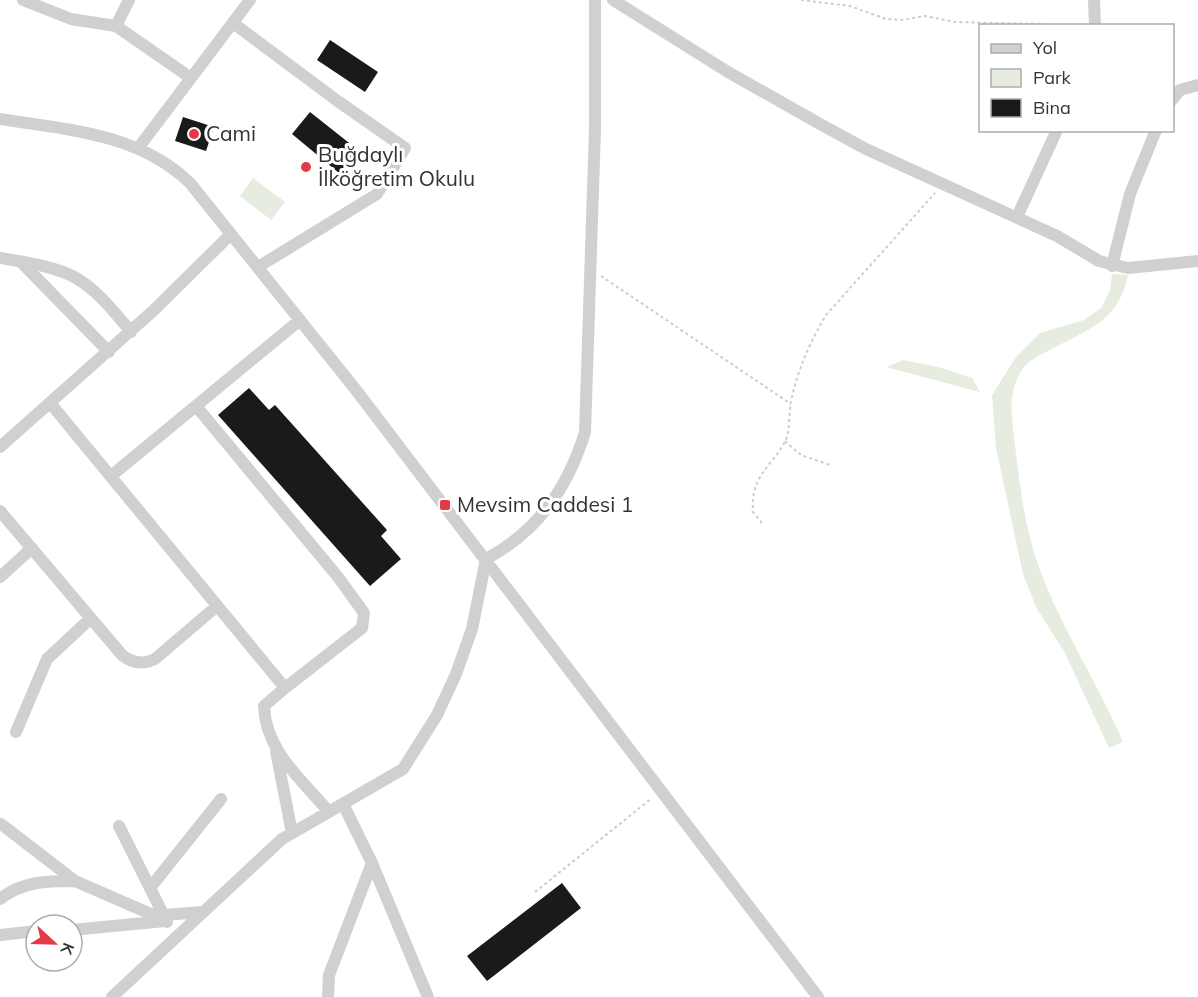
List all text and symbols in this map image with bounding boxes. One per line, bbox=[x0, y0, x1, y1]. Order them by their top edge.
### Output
legend bbox=[979, 24, 1174, 132]
text: Yol bbox=[1032, 36, 1057, 59]
text: Park bbox=[1033, 66, 1072, 89]
text: Bina bbox=[1033, 96, 1071, 119]
place label: Cami bbox=[206, 120, 256, 146]
marker: Cami bbox=[187, 127, 201, 141]
place label: Buğdaylı İlköğretim Okulu bbox=[318, 141, 475, 191]
marker: Buğdaylı İlköğretim Okulu bbox=[299, 160, 313, 174]
place label: Mevsim Caddesi 1 bbox=[457, 491, 633, 517]
marker: Mevsim Caddesi 1 bbox=[438, 498, 452, 512]
north arrow bbox=[24, 913, 84, 973]
text: K bbox=[56, 940, 79, 959]

